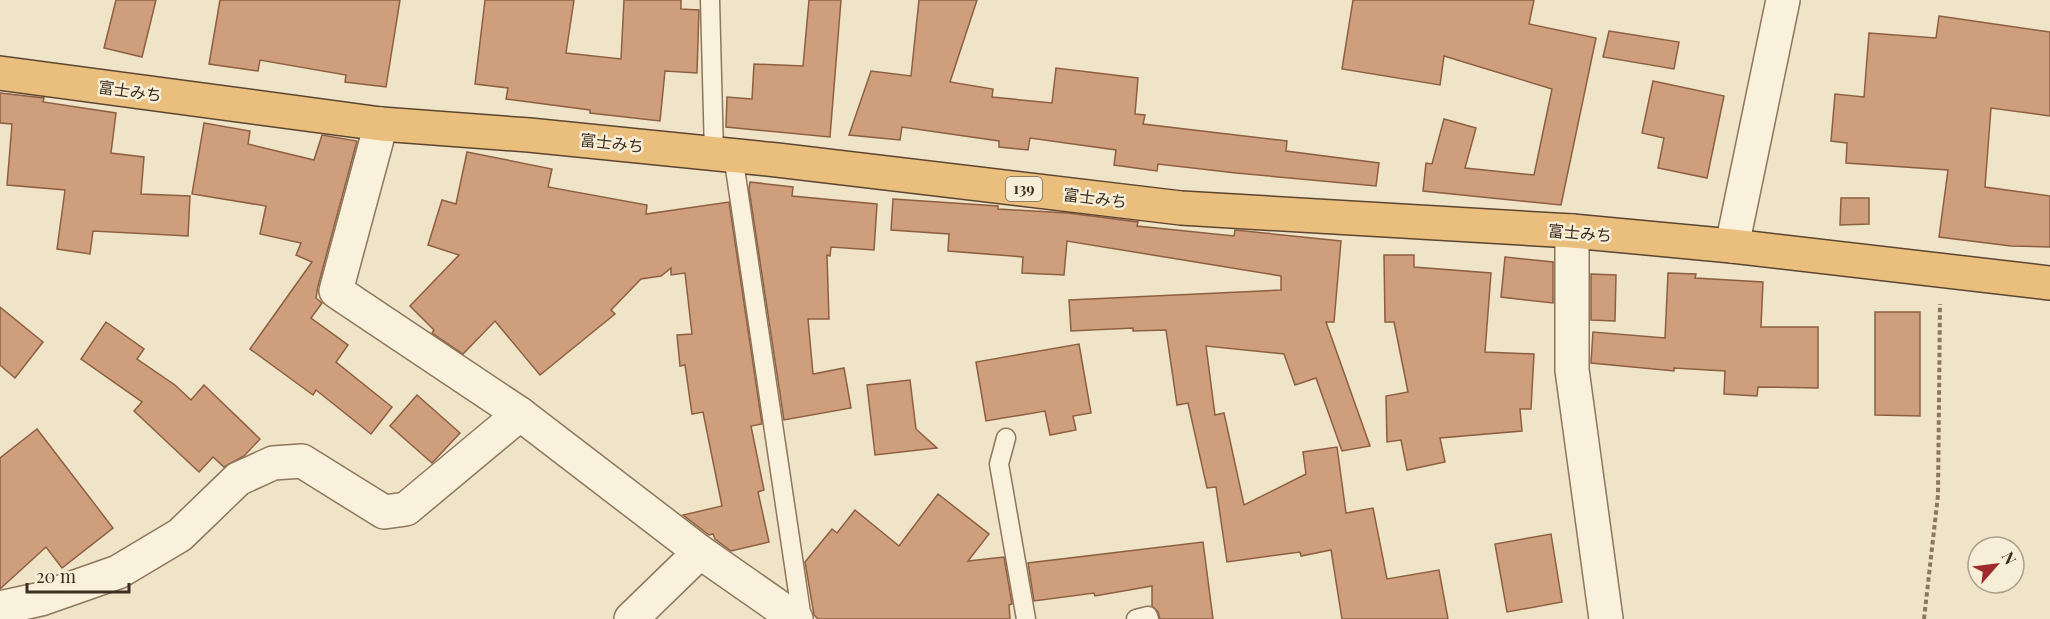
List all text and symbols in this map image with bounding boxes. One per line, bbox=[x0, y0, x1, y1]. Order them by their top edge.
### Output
street label: 富士みち bbox=[97, 76, 163, 105]
street label: 富士みち bbox=[579, 129, 645, 156]
road number: 139 bbox=[1006, 177, 1042, 201]
street label: 富士みち bbox=[1062, 183, 1128, 212]
street label: 富士みち bbox=[1547, 219, 1613, 246]
north arrow bbox=[1966, 535, 2026, 595]
text: N bbox=[1998, 548, 2022, 568]
scale bar bbox=[27, 556, 129, 594]
text: 20 m bbox=[36, 564, 76, 588]

